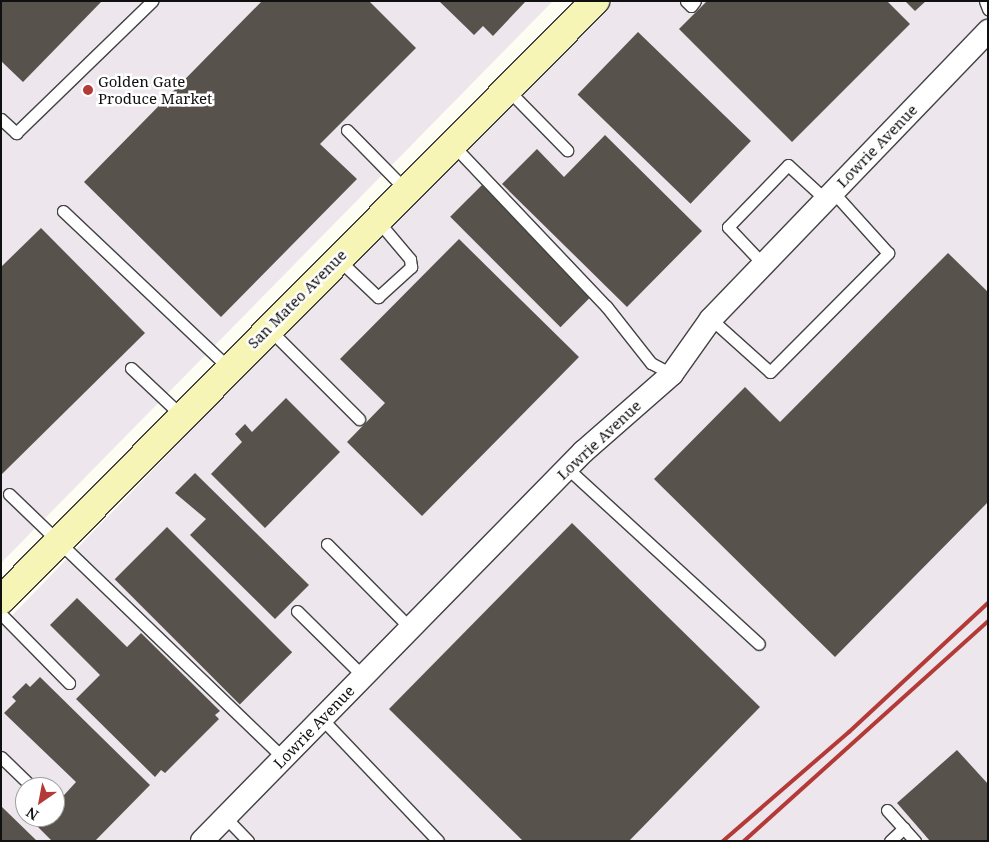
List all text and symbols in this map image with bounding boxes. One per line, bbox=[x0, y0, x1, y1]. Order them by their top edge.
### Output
place label: Golden Gate Produce Market bbox=[98, 72, 212, 107]
marker: Golden Gate Produce Market bbox=[82, 84, 94, 96]
street label: Lowrie Avenue bbox=[833, 101, 921, 191]
street label: San Mateo Avenue bbox=[244, 246, 350, 352]
street label: Lowrie Avenue bbox=[553, 396, 645, 484]
street label: Lowrie Avenue bbox=[270, 682, 358, 772]
north arrow bbox=[15, 777, 65, 827]
text: N bbox=[22, 803, 42, 825]

